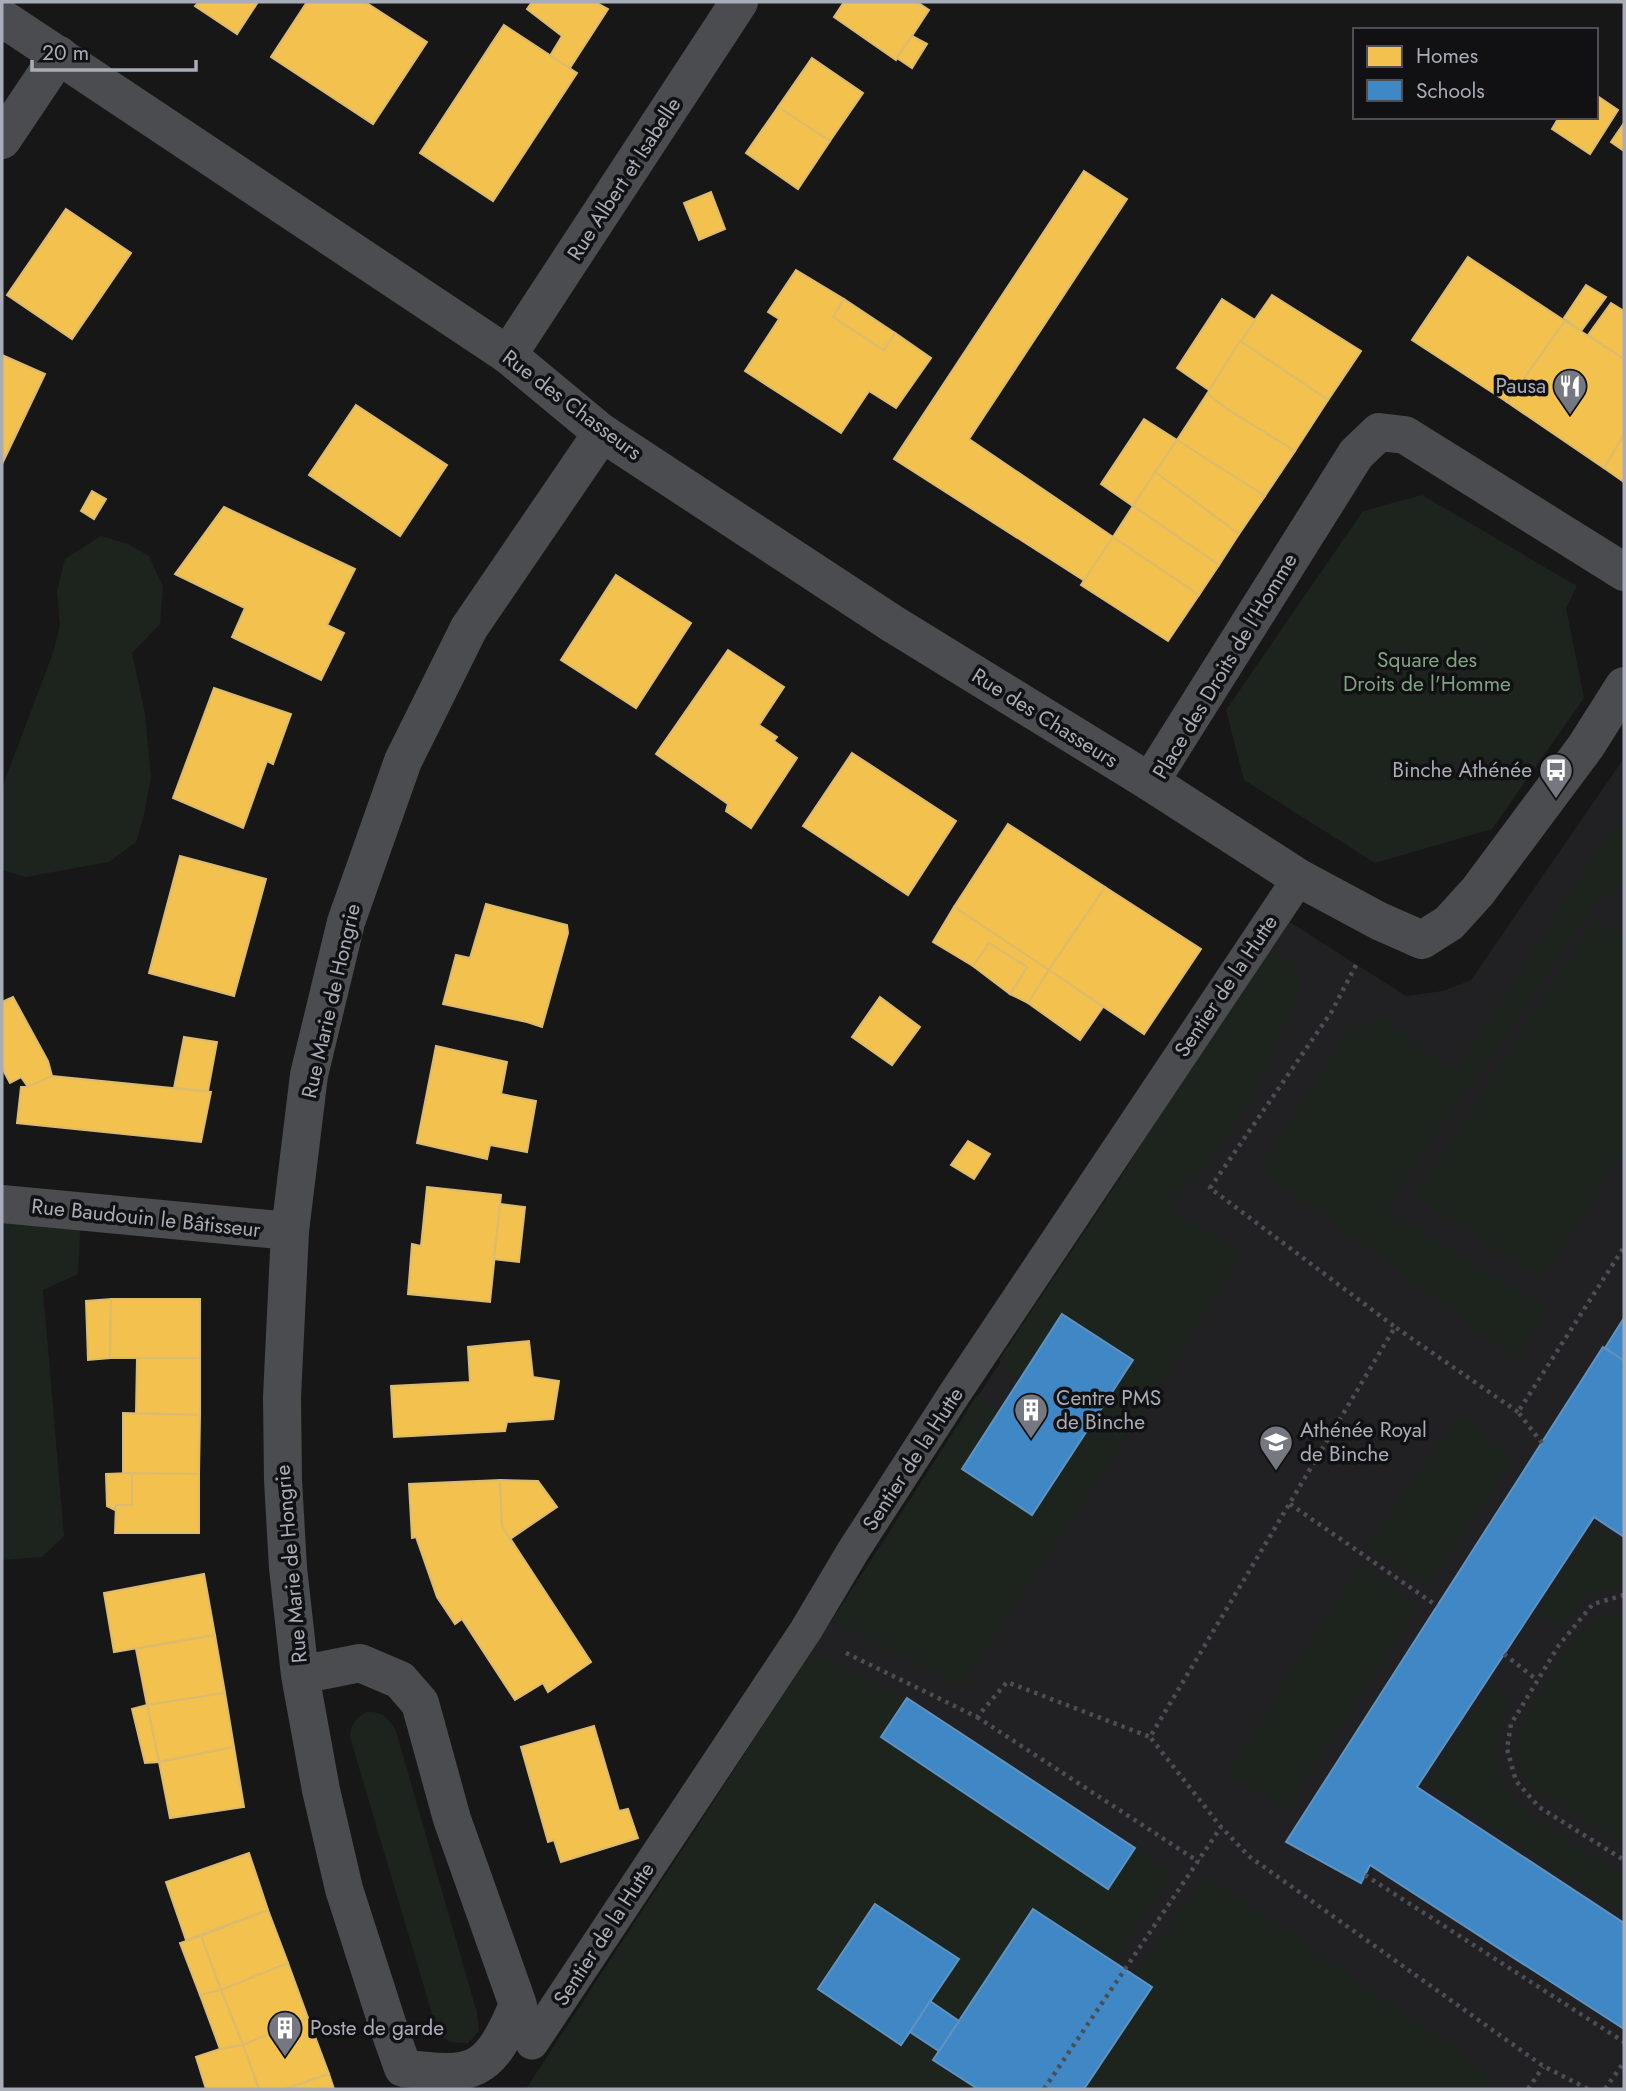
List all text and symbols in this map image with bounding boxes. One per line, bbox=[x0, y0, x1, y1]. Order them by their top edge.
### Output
scale bar bbox=[32, 28, 196, 72]
legend bbox=[1353, 28, 1598, 119]
text: 20 m bbox=[42, 38, 89, 68]
text: Homes bbox=[1416, 41, 1478, 71]
text: Schools bbox=[1416, 76, 1485, 106]
street label: Rue Albert et Isabelle bbox=[560, 91, 688, 266]
street label: Rue des Chasseurs bbox=[496, 343, 648, 467]
restaurant icon: Pausa bbox=[1551, 367, 1589, 416]
place label: Pausa bbox=[1495, 371, 1546, 401]
street label: Place des Droits de l'Homme bbox=[1145, 547, 1305, 785]
park label: Square des Droits de l'Homme bbox=[1343, 645, 1511, 699]
street label: Rue des Chasseurs bbox=[966, 661, 1124, 775]
bus stop icon: Binche Athénée bbox=[1537, 751, 1575, 800]
place label: Binche Athénée bbox=[1392, 755, 1532, 785]
street label: Rue Marie de Hongrie bbox=[294, 901, 368, 1101]
street label: Sentier de la Hutte bbox=[1167, 909, 1285, 1063]
street label: Rue Baudouin le Bâtisseur bbox=[30, 1191, 263, 1245]
street label: Sentier de la Hutte bbox=[855, 1381, 971, 1537]
place label: Centre PMS de Binche bbox=[1056, 1383, 1161, 1437]
building icon: Centre PMS de Binche bbox=[1012, 1391, 1050, 1440]
place label: Athénée Royal de Binche bbox=[1300, 1415, 1427, 1469]
school or university icon: Athénée Royal de Binche bbox=[1257, 1423, 1295, 1472]
street label: Rue Marie de Hongrie bbox=[267, 1463, 315, 1664]
street label: Sentier de la Hutte bbox=[546, 1856, 662, 2012]
building icon: Poste de garde bbox=[266, 2009, 304, 2058]
place label: Poste de garde bbox=[310, 2013, 444, 2043]

